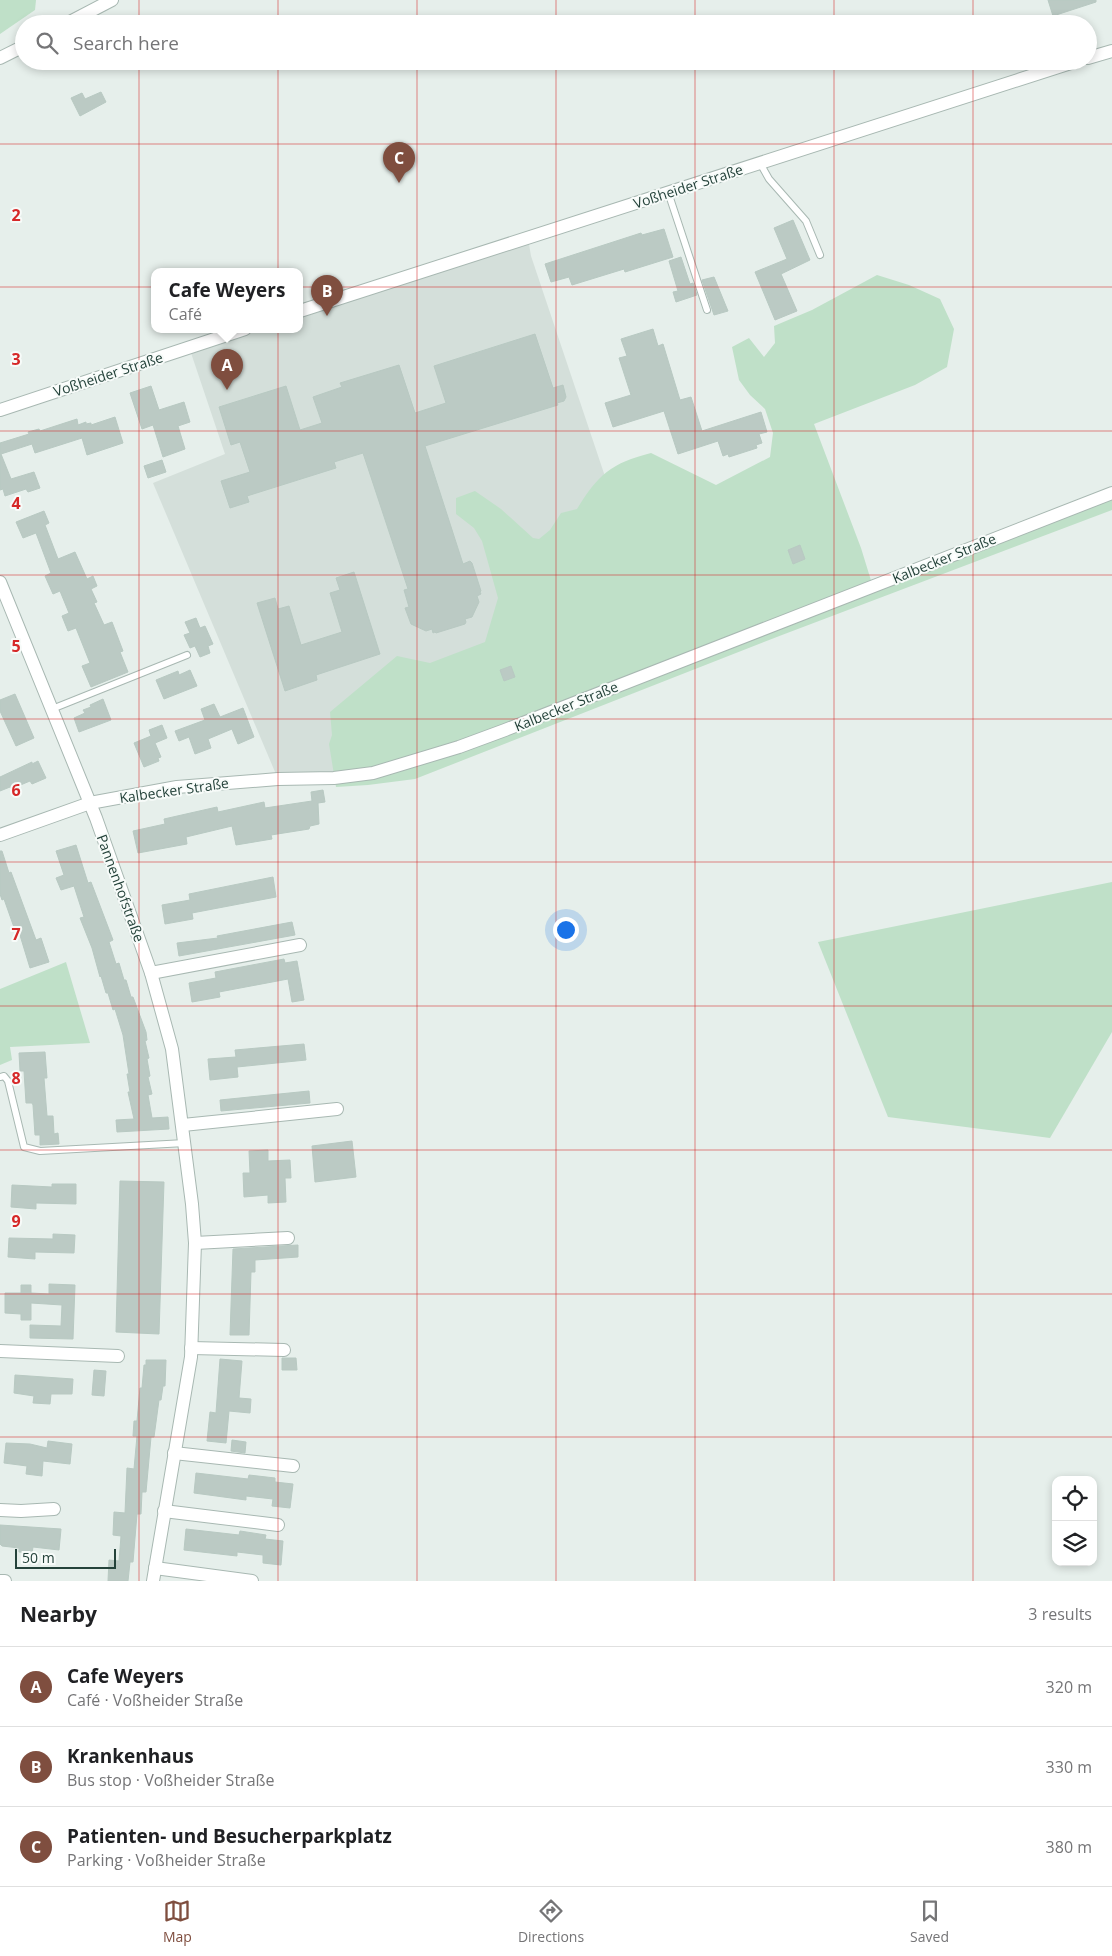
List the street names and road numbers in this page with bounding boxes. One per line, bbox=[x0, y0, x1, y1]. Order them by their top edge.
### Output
street label: Voßheider Straße bbox=[631, 159, 745, 213]
street label: Voßheider Straße bbox=[51, 347, 165, 401]
street label: Kalbecker Straße bbox=[889, 528, 999, 587]
street label: Kalbecker Straße bbox=[511, 676, 621, 735]
street label: Kalbecker Straße bbox=[118, 773, 230, 807]
street label: Pannenhofstraße bbox=[93, 832, 149, 945]

